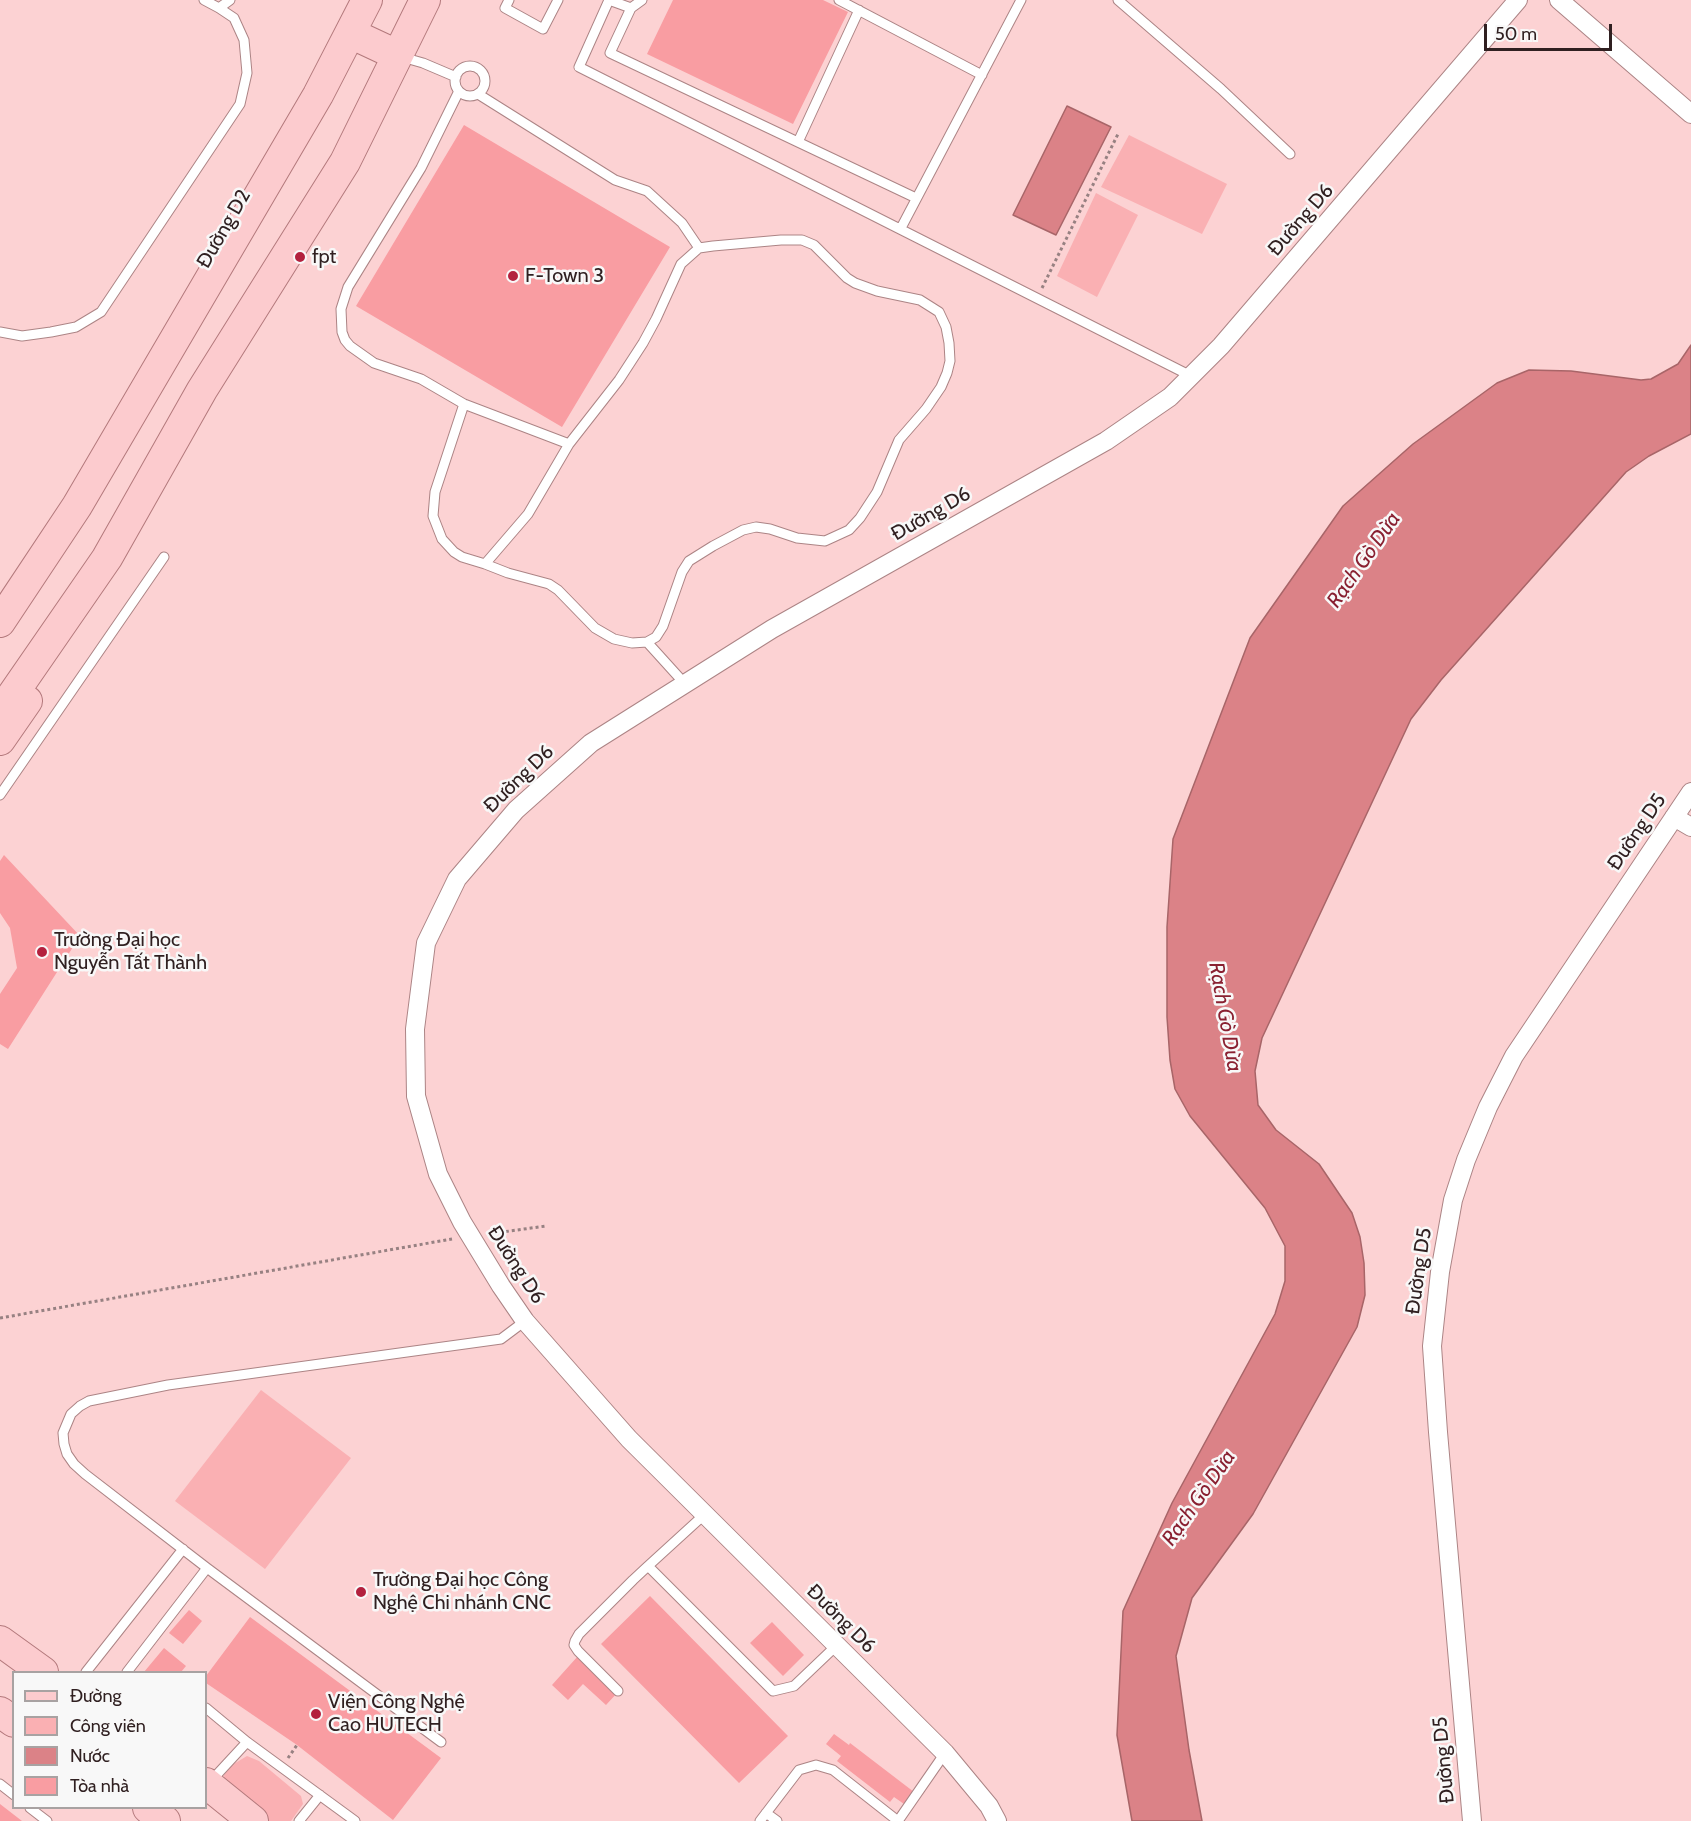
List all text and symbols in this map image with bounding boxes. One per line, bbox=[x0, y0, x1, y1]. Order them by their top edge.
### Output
scale bar bbox=[1487, 12, 1614, 50]
text: 50 m bbox=[1495, 23, 1537, 45]
street label: Đường D6 bbox=[1263, 179, 1339, 261]
street label: Đường D2 bbox=[192, 185, 256, 273]
place label: fpt bbox=[312, 245, 336, 269]
marker: fpt bbox=[293, 250, 307, 264]
place label: F-Town 3 bbox=[525, 264, 604, 288]
marker: F-Town 3 bbox=[506, 269, 520, 283]
street label: Đường D6 bbox=[887, 482, 975, 546]
water label: Rạch Gò Dừa bbox=[1322, 507, 1406, 613]
street label: Đường D6 bbox=[479, 740, 559, 818]
street label: Đường D5 bbox=[1603, 789, 1671, 875]
place label: Trường Đại học Nguyễn Tất Thành bbox=[54, 928, 207, 975]
marker: Trường Đại học Nguyễn Tất Thành bbox=[35, 945, 49, 959]
water label: Rạch Gò Dừa bbox=[1203, 960, 1247, 1074]
street label: Đường D6 bbox=[482, 1222, 550, 1308]
street label: Đường D5 bbox=[1401, 1226, 1437, 1316]
water label: Rạch Gò Dừa bbox=[1157, 1445, 1241, 1551]
place label: Trường Đại học Công Nghệ Chi nhánh CNC bbox=[373, 1568, 551, 1615]
street label: Đường D6 bbox=[802, 1580, 880, 1658]
marker: Trường Đại học Công Nghệ Chi nhánh CNC bbox=[354, 1585, 368, 1599]
legend bbox=[12, 1671, 207, 1809]
text: Đường bbox=[70, 1685, 121, 1707]
place label: Viện Công Nghệ Cao HUTECH bbox=[328, 1690, 465, 1737]
marker: Viện Công Nghệ Cao HUTECH bbox=[309, 1707, 323, 1721]
text: Công viên bbox=[70, 1715, 146, 1737]
street label: Đường D5 bbox=[1428, 1716, 1460, 1804]
text: Nước bbox=[70, 1745, 110, 1767]
text: Tòa nhà bbox=[70, 1775, 129, 1797]

